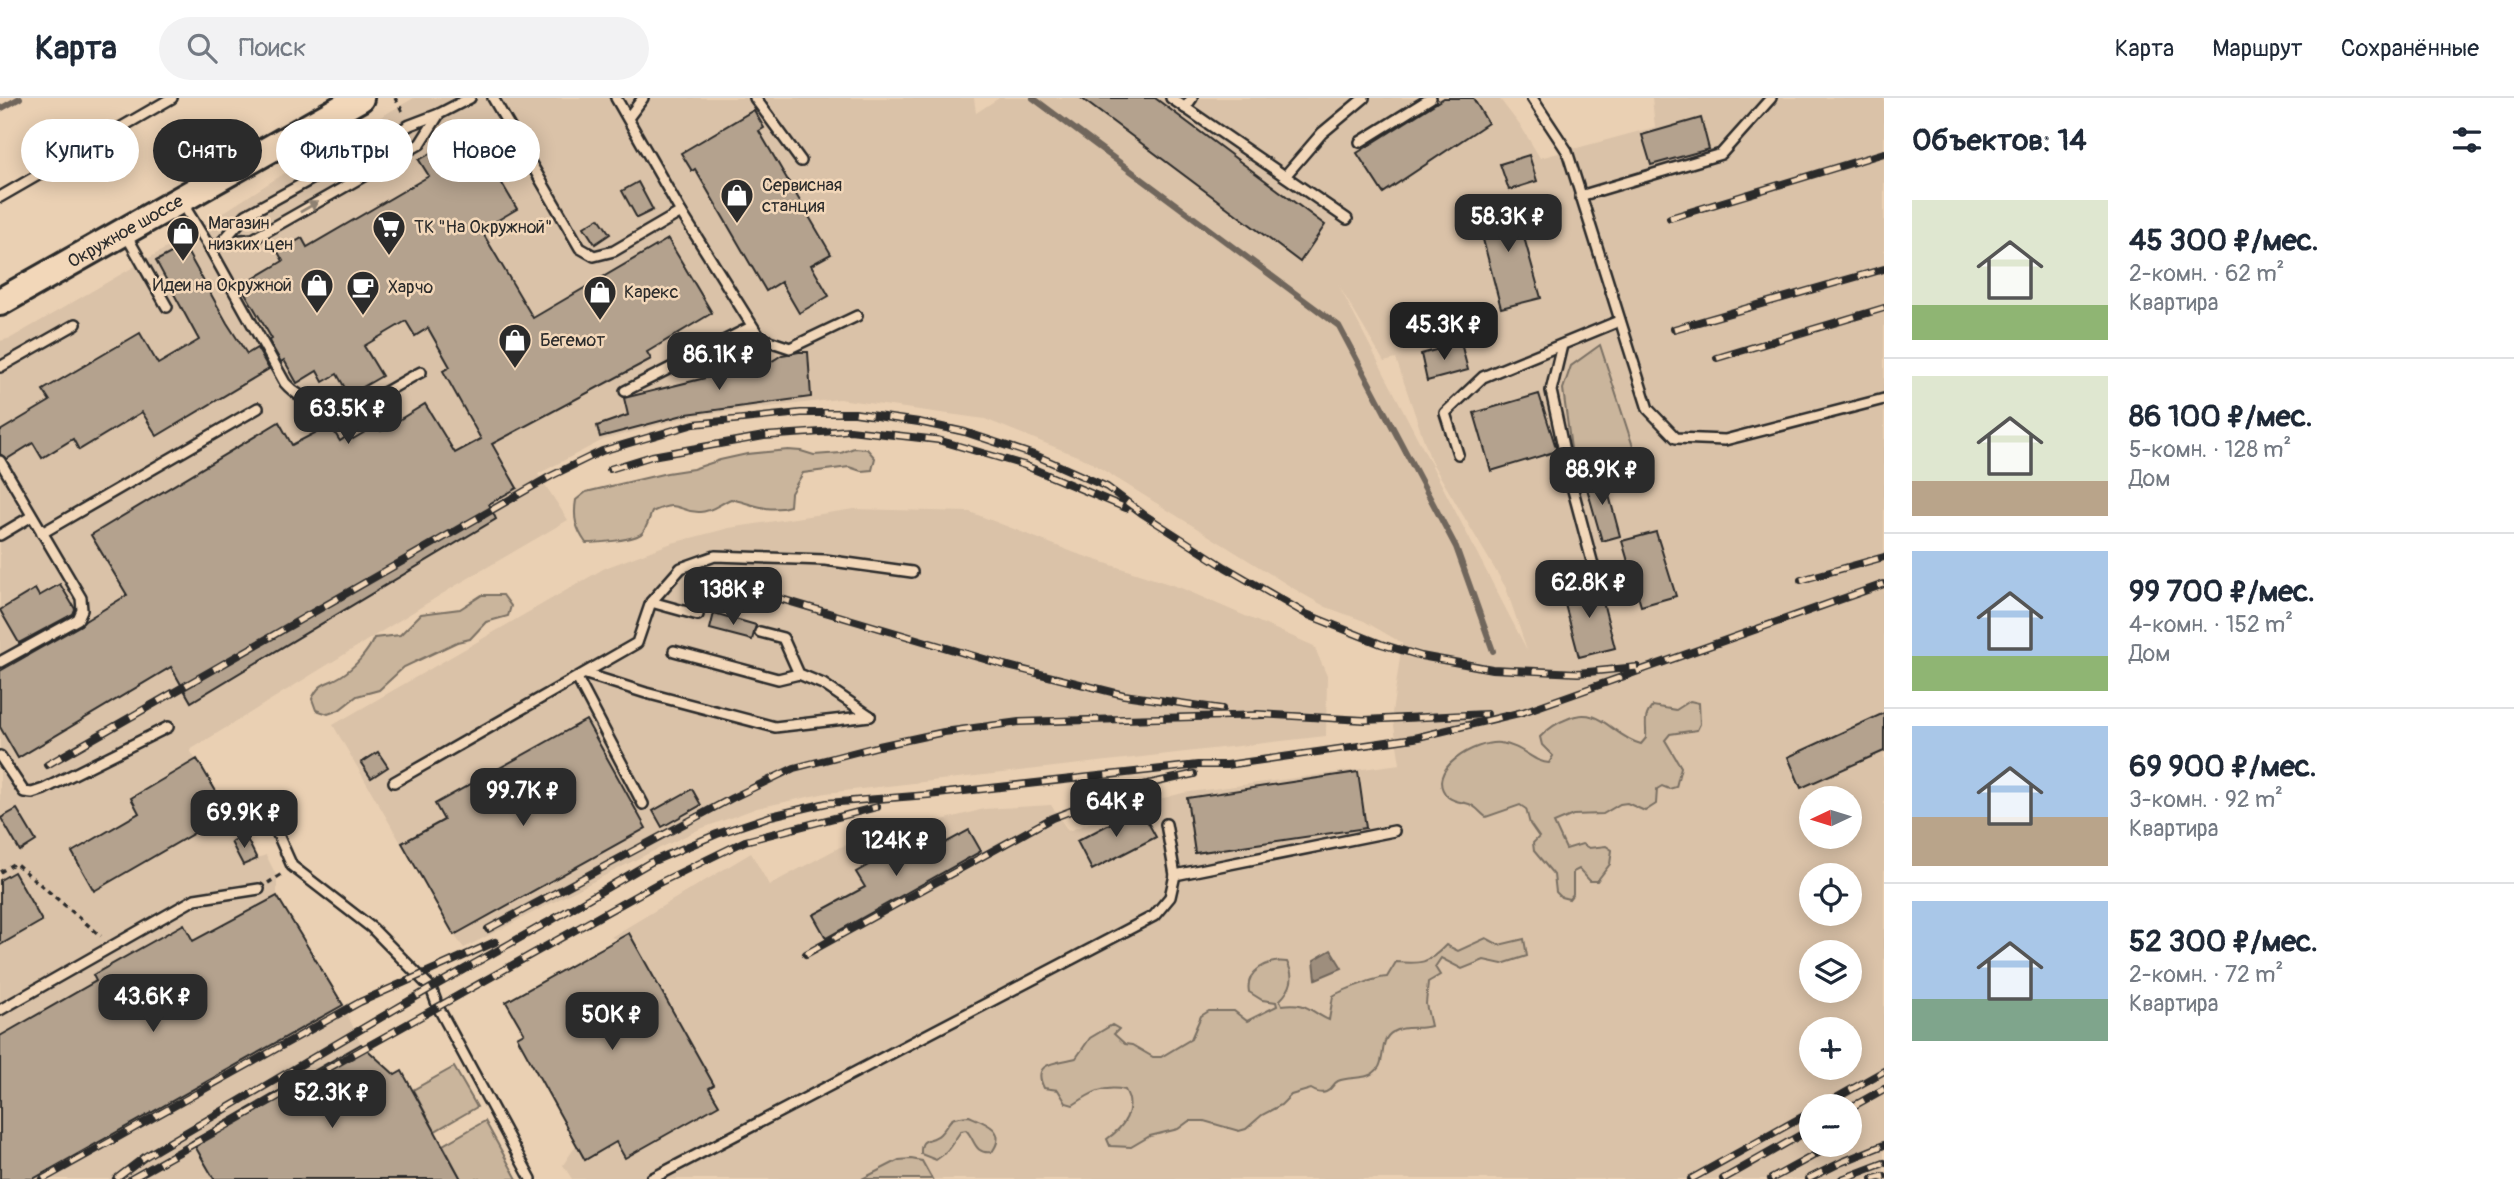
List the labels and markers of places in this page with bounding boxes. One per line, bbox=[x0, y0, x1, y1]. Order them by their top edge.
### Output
place label: Сервисная станция bbox=[762, 174, 842, 218]
shop icon: Сервисная станция bbox=[718, 176, 756, 225]
pin: 58.3K ₽ bbox=[1443, 194, 1573, 254]
supermarket icon: ТК "На Окружной" bbox=[370, 208, 408, 257]
place label: Магазин низких цен bbox=[208, 212, 293, 256]
shop icon: Магазин низких цен bbox=[164, 214, 202, 263]
place label: ТК "На Окружной" bbox=[414, 216, 552, 239]
shop icon: Идеи на Окружной bbox=[298, 266, 336, 315]
cafe icon: Харчо bbox=[344, 268, 382, 317]
shop icon: Карекс bbox=[581, 273, 619, 322]
place label: Идеи на Окружной bbox=[153, 274, 292, 297]
place label: Харчо bbox=[388, 276, 434, 299]
place label: Карекс bbox=[624, 281, 679, 304]
pin: 45.3K ₽ bbox=[1379, 302, 1509, 362]
shop icon: Бегемот bbox=[496, 321, 534, 370]
place label: Бегемот bbox=[540, 329, 605, 352]
pin: 86.1K ₽ bbox=[654, 332, 784, 392]
pin: 63.5K ₽ bbox=[283, 386, 413, 446]
pin: 88.9K ₽ bbox=[1537, 448, 1667, 507]
pin: 62.8K ₽ bbox=[1524, 560, 1654, 620]
pin: 138K ₽ bbox=[676, 568, 790, 627]
pin: 99.7K ₽ bbox=[458, 768, 588, 828]
pin: 64K ₽ bbox=[1067, 780, 1165, 839]
pin: 69.9K ₽ bbox=[179, 790, 309, 850]
pin: 124K ₽ bbox=[839, 818, 953, 878]
pin: 43.6K ₽ bbox=[88, 974, 218, 1034]
pin: 50K ₽ bbox=[563, 992, 661, 1052]
pin: 52.3K ₽ bbox=[267, 1070, 397, 1130]

